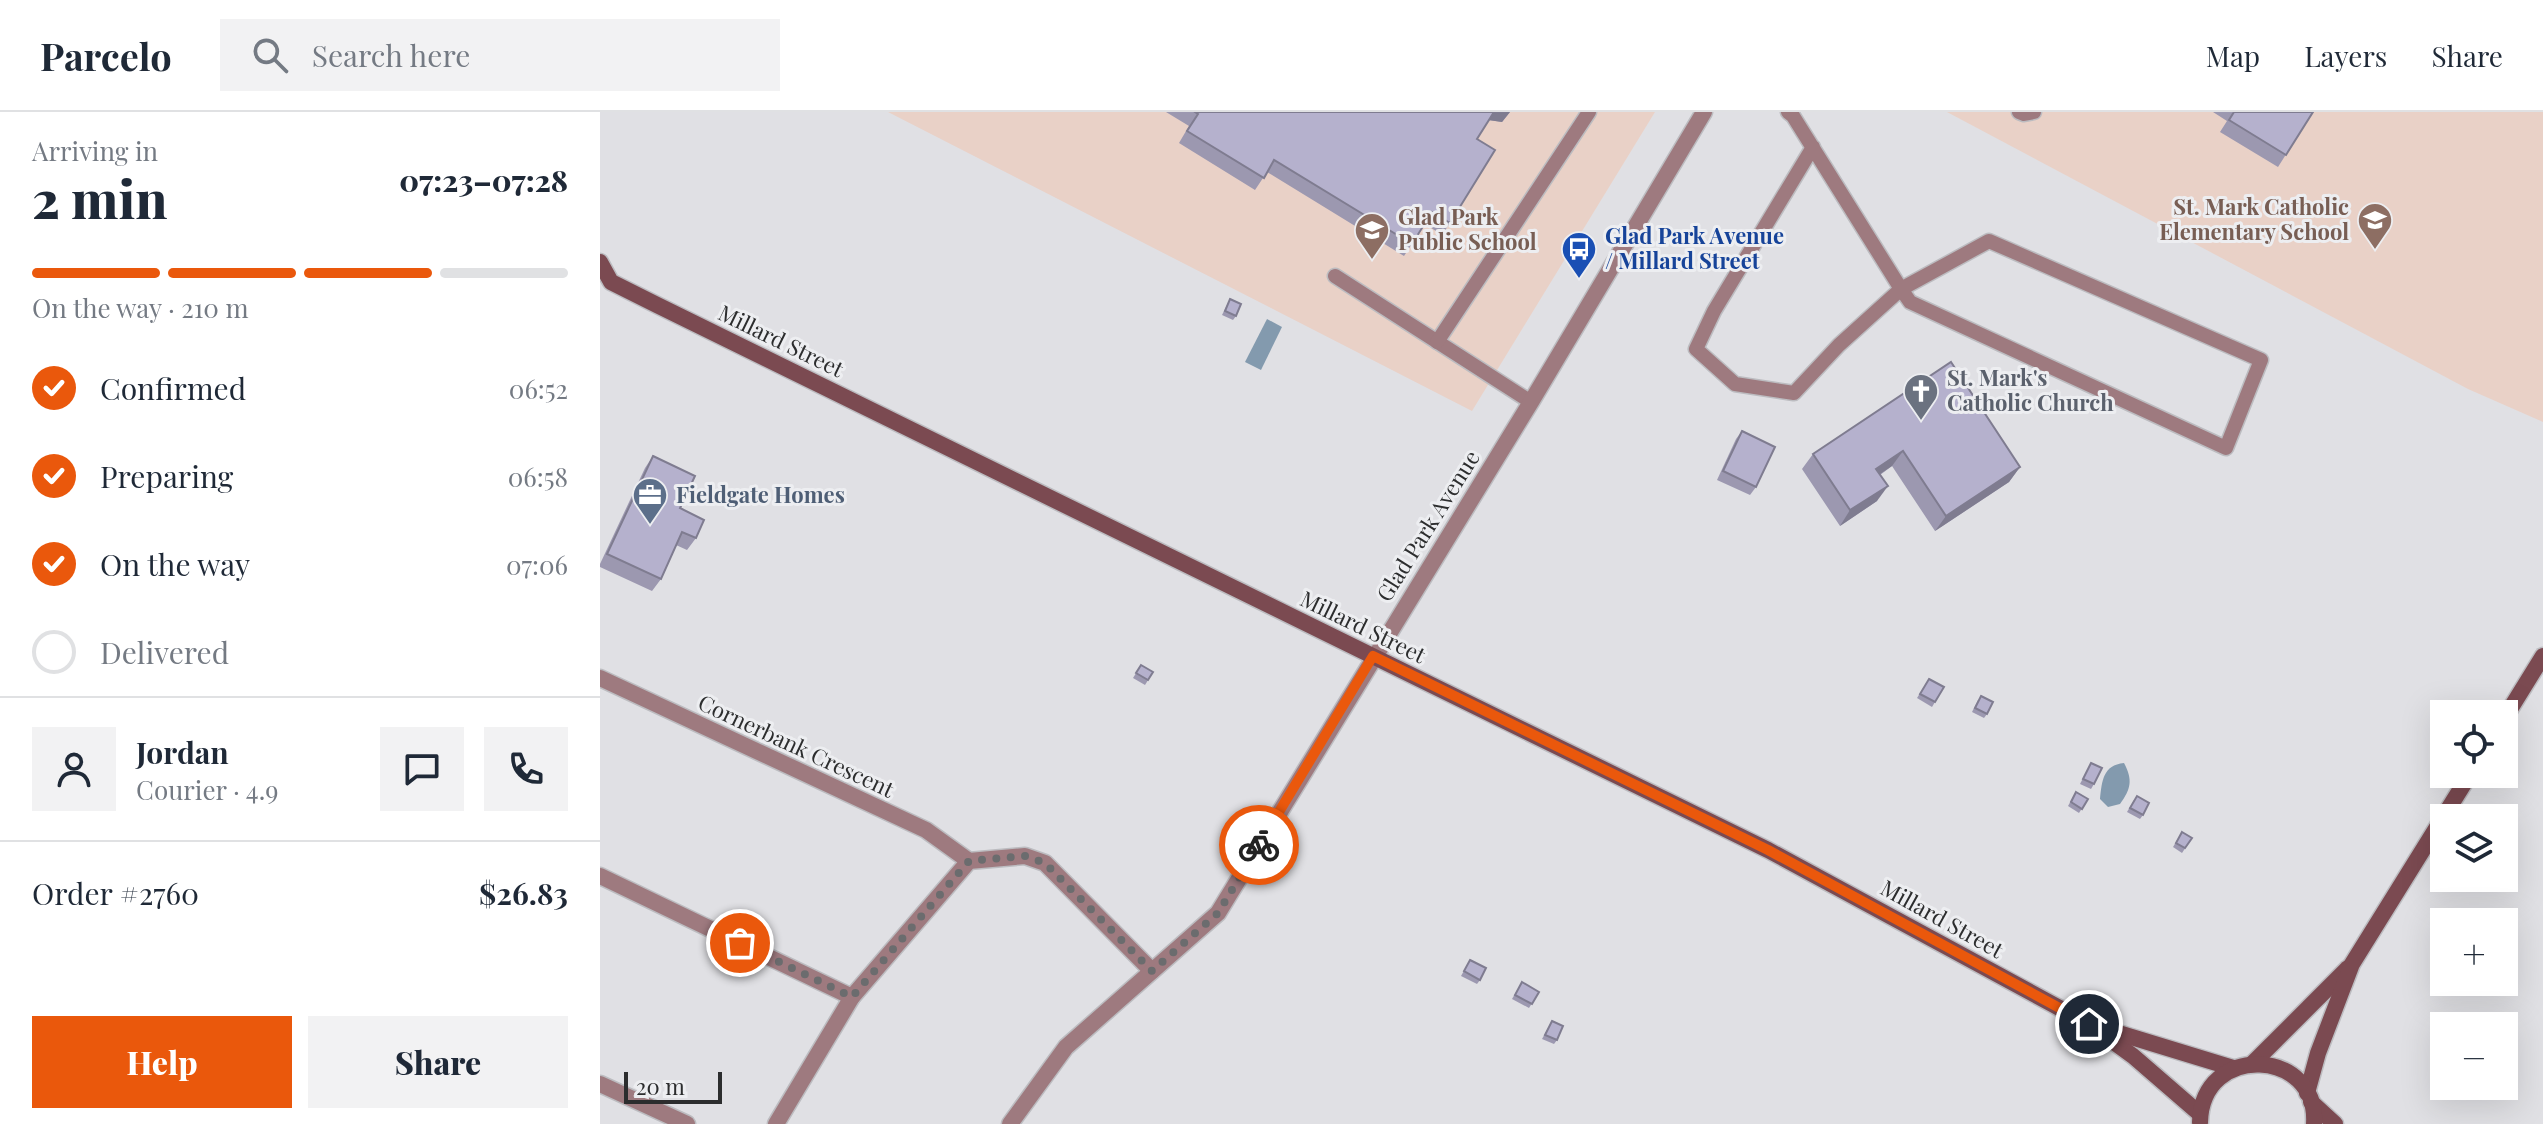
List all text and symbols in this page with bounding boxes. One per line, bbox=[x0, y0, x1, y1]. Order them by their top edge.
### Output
search box bbox=[220, 19, 780, 91]
text: Parcelo bbox=[40, 30, 172, 81]
icon: search bbox=[248, 33, 292, 77]
text: Search here bbox=[312, 35, 470, 75]
text: Map bbox=[2206, 37, 2260, 74]
text: Layers bbox=[2304, 37, 2387, 74]
text: Share bbox=[2431, 37, 2503, 74]
text: Arriving in bbox=[32, 133, 158, 168]
text: 07:23–07:28 bbox=[399, 160, 568, 200]
text: 2 min bbox=[32, 163, 167, 232]
place label: St. Mark Catholic Elementary School bbox=[2159, 191, 2349, 246]
place label: Glad Park Public School bbox=[1398, 201, 1537, 256]
school or university icon: St. Mark Catholic Elementary School bbox=[2356, 201, 2394, 251]
school or university icon: Glad Park Public School bbox=[1353, 211, 1391, 261]
place label: Glad Park Avenue / Millard Street bbox=[1605, 220, 1784, 275]
bus stop icon: Glad Park Avenue / Millard Street bbox=[1560, 230, 1598, 280]
text: On the way · 210 m bbox=[32, 290, 249, 325]
street label: Millard Street bbox=[714, 297, 850, 384]
place label: St. Mark's Catholic Church bbox=[1947, 362, 2114, 417]
icon: check bbox=[32, 366, 76, 410]
text: Confirmed bbox=[100, 368, 246, 408]
text: 06:52 bbox=[509, 371, 568, 406]
church icon: St. Mark's Catholic Church bbox=[1902, 372, 1940, 422]
street label: Glad Park Avenue bbox=[1369, 444, 1486, 607]
icon: check bbox=[32, 454, 76, 498]
text: Preparing bbox=[100, 456, 233, 496]
text: 06:58 bbox=[508, 459, 568, 494]
office icon: Fieldgate Homes bbox=[631, 476, 669, 526]
place label: Fieldgate Homes bbox=[676, 479, 845, 509]
icon: check bbox=[32, 542, 76, 586]
text: On the way bbox=[100, 544, 250, 584]
text: 07:06 bbox=[506, 547, 568, 582]
street label: Millard Street bbox=[1296, 583, 1432, 670]
text: Delivered bbox=[100, 632, 229, 672]
street label: Cornerbank Crescent bbox=[694, 687, 900, 804]
map controls bbox=[2430, 700, 2518, 1100]
button: locate bbox=[2430, 700, 2518, 788]
button: person bbox=[32, 727, 116, 811]
button: chat bbox=[380, 727, 464, 811]
button: phone bbox=[484, 727, 568, 811]
text: Jordan bbox=[136, 732, 229, 772]
text: Courier · 4.9 bbox=[136, 772, 278, 807]
button: layers bbox=[2430, 804, 2518, 892]
courier bbox=[1219, 805, 1299, 885]
icon: bike bbox=[1237, 823, 1281, 867]
street label: Millard Street bbox=[1876, 872, 2010, 965]
text: Order #2760 bbox=[32, 873, 199, 913]
text: $26.83 bbox=[479, 873, 568, 913]
button: + bbox=[2430, 908, 2518, 996]
pin bbox=[706, 909, 774, 977]
icon: bag bbox=[718, 921, 762, 965]
pin bbox=[2055, 990, 2123, 1058]
icon: home bbox=[2067, 1002, 2111, 1046]
button: − bbox=[2430, 1012, 2518, 1100]
button: Help bbox=[32, 1016, 292, 1108]
button: Share bbox=[308, 1016, 568, 1108]
scale bar bbox=[624, 1068, 722, 1104]
text: 20 m bbox=[636, 1071, 685, 1101]

